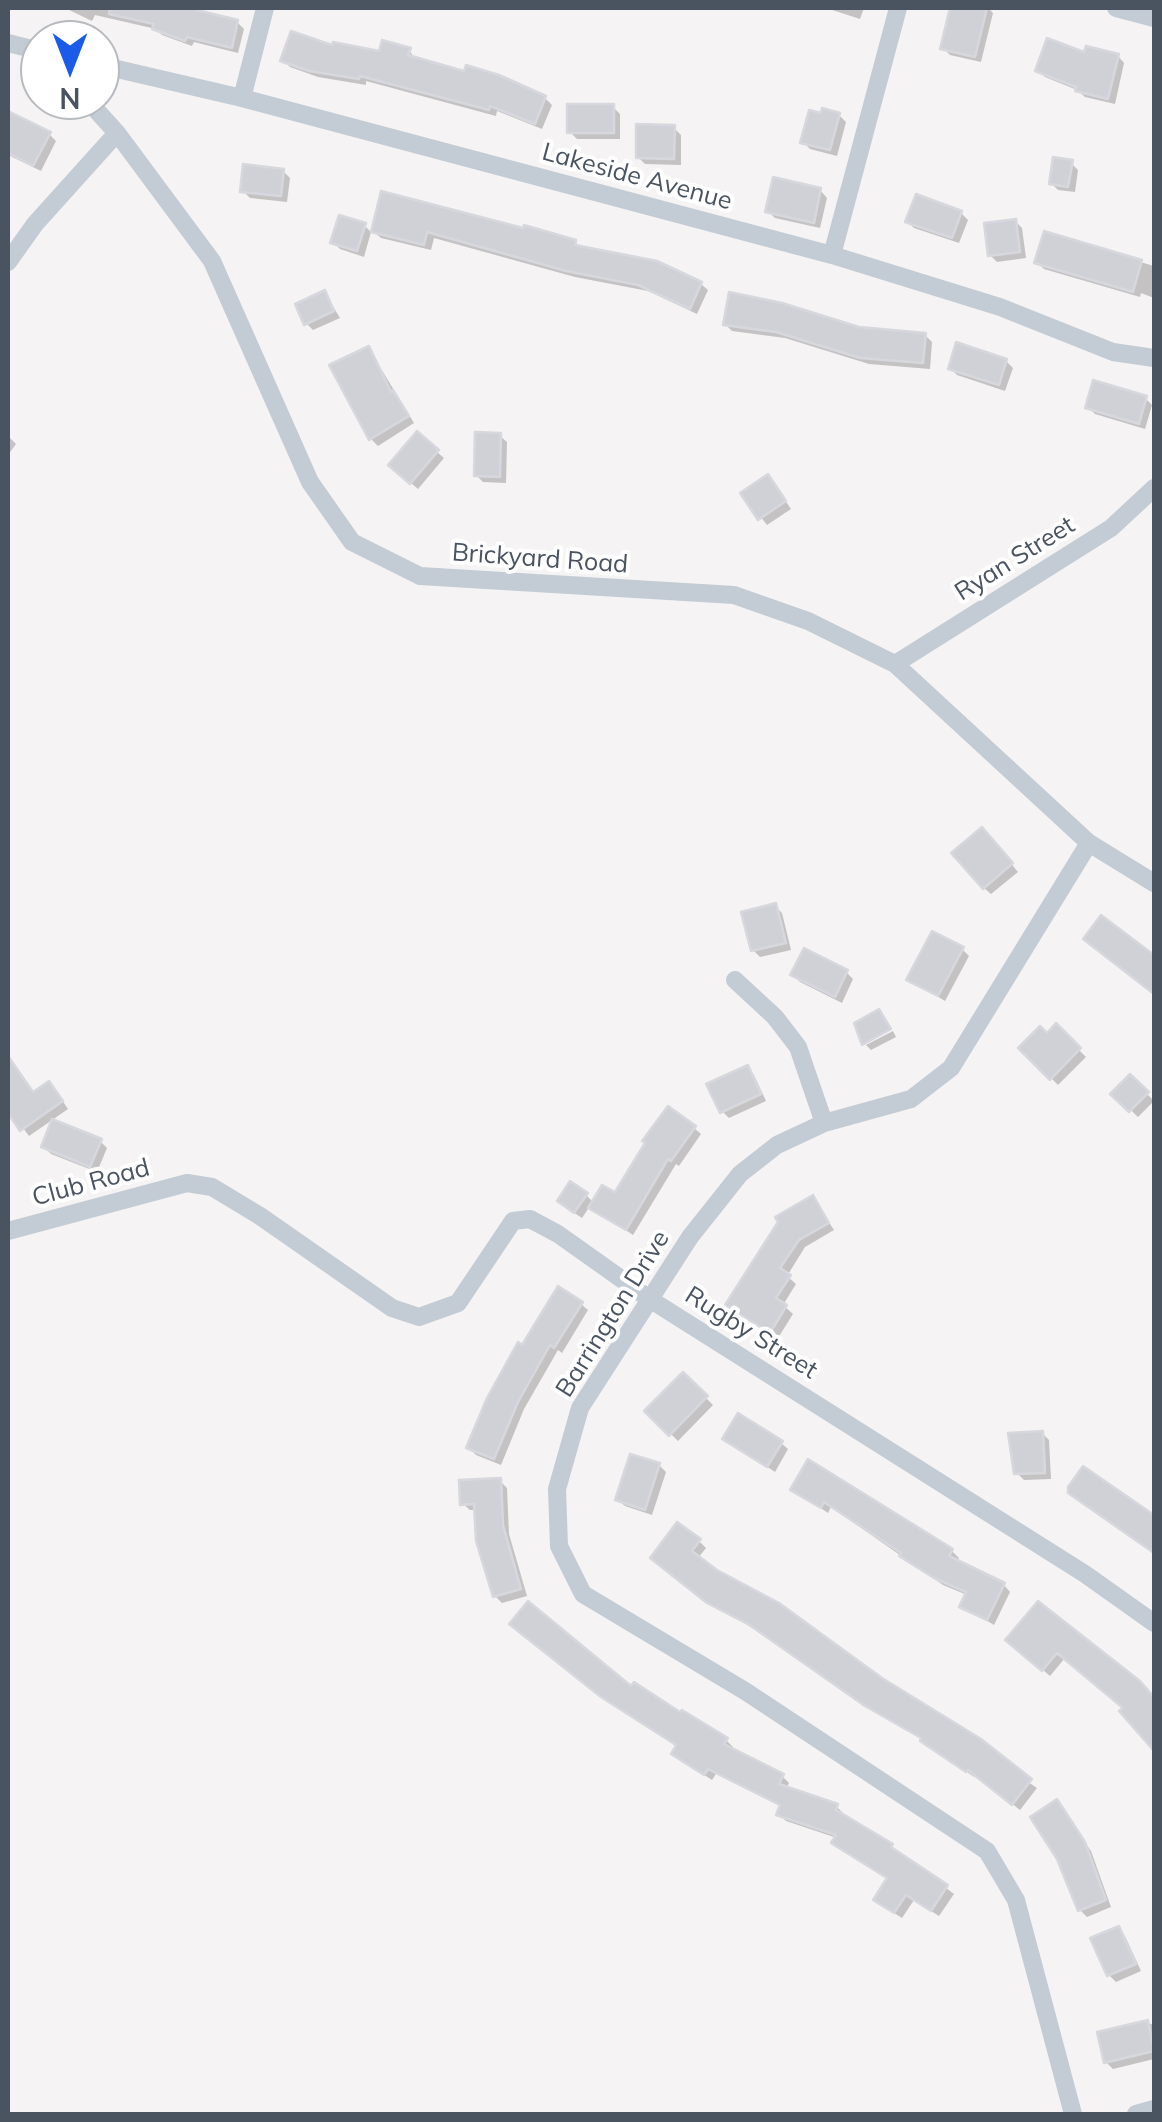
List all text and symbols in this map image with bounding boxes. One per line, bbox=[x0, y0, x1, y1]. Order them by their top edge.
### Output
north arrow bbox=[20, 20, 120, 120]
text: N bbox=[59, 81, 81, 116]
street label: Lakeside Avenue bbox=[539, 137, 735, 217]
street label: Ryan Street bbox=[950, 510, 1080, 608]
street label: Brickyard Road bbox=[451, 538, 629, 580]
street label: Club Road bbox=[29, 1153, 153, 1213]
street label: Barrington Drive bbox=[550, 1225, 676, 1403]
street label: Rugby Street bbox=[679, 1280, 823, 1386]

